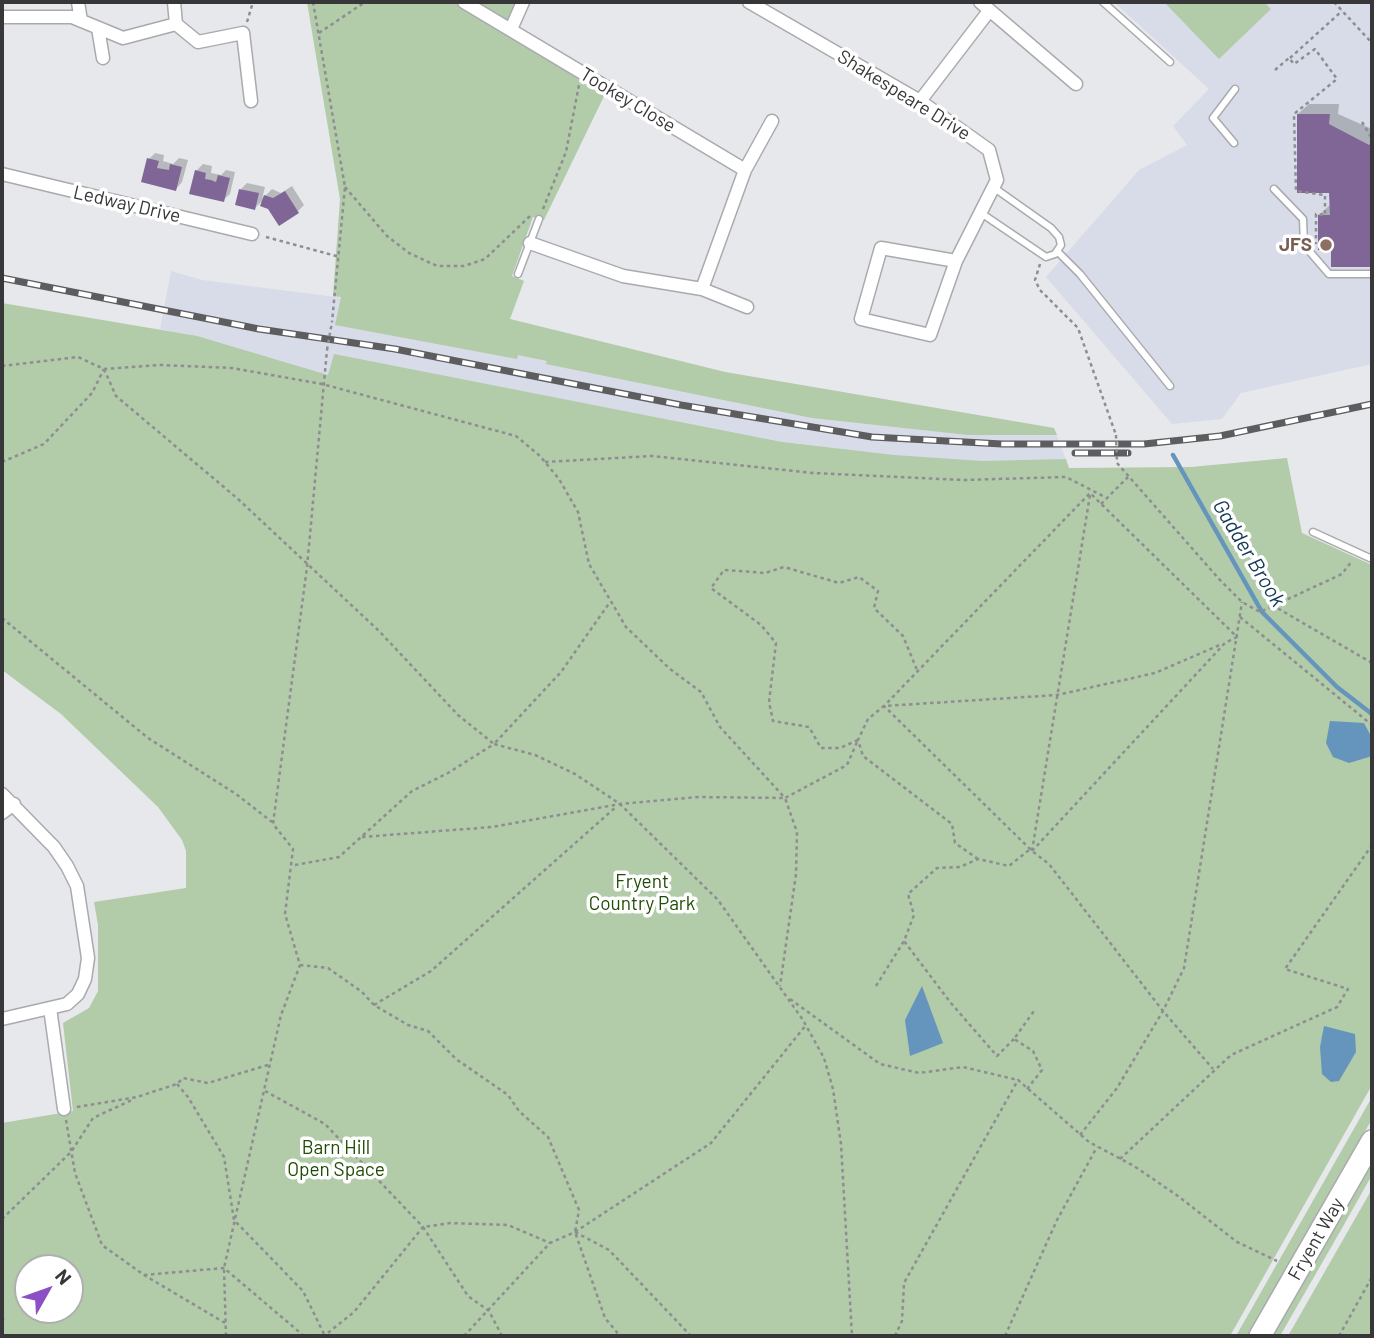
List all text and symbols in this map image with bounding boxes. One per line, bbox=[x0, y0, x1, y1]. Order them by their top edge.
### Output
street label: Shakespeare Drive bbox=[833, 45, 975, 145]
street label: Tookey Close bbox=[576, 63, 680, 137]
street label: Ledway Drive bbox=[71, 181, 183, 227]
place label: JFS bbox=[1279, 234, 1312, 256]
marker: JFS bbox=[1318, 237, 1334, 253]
water label: Gadder Brook bbox=[1207, 495, 1291, 611]
park label: Fryent Country Park bbox=[589, 871, 695, 915]
park label: Barn Hill Open Space bbox=[287, 1137, 385, 1181]
street label: Fryent Way bbox=[1283, 1194, 1349, 1284]
north arrow bbox=[14, 1254, 84, 1324]
text: N bbox=[51, 1264, 77, 1289]

